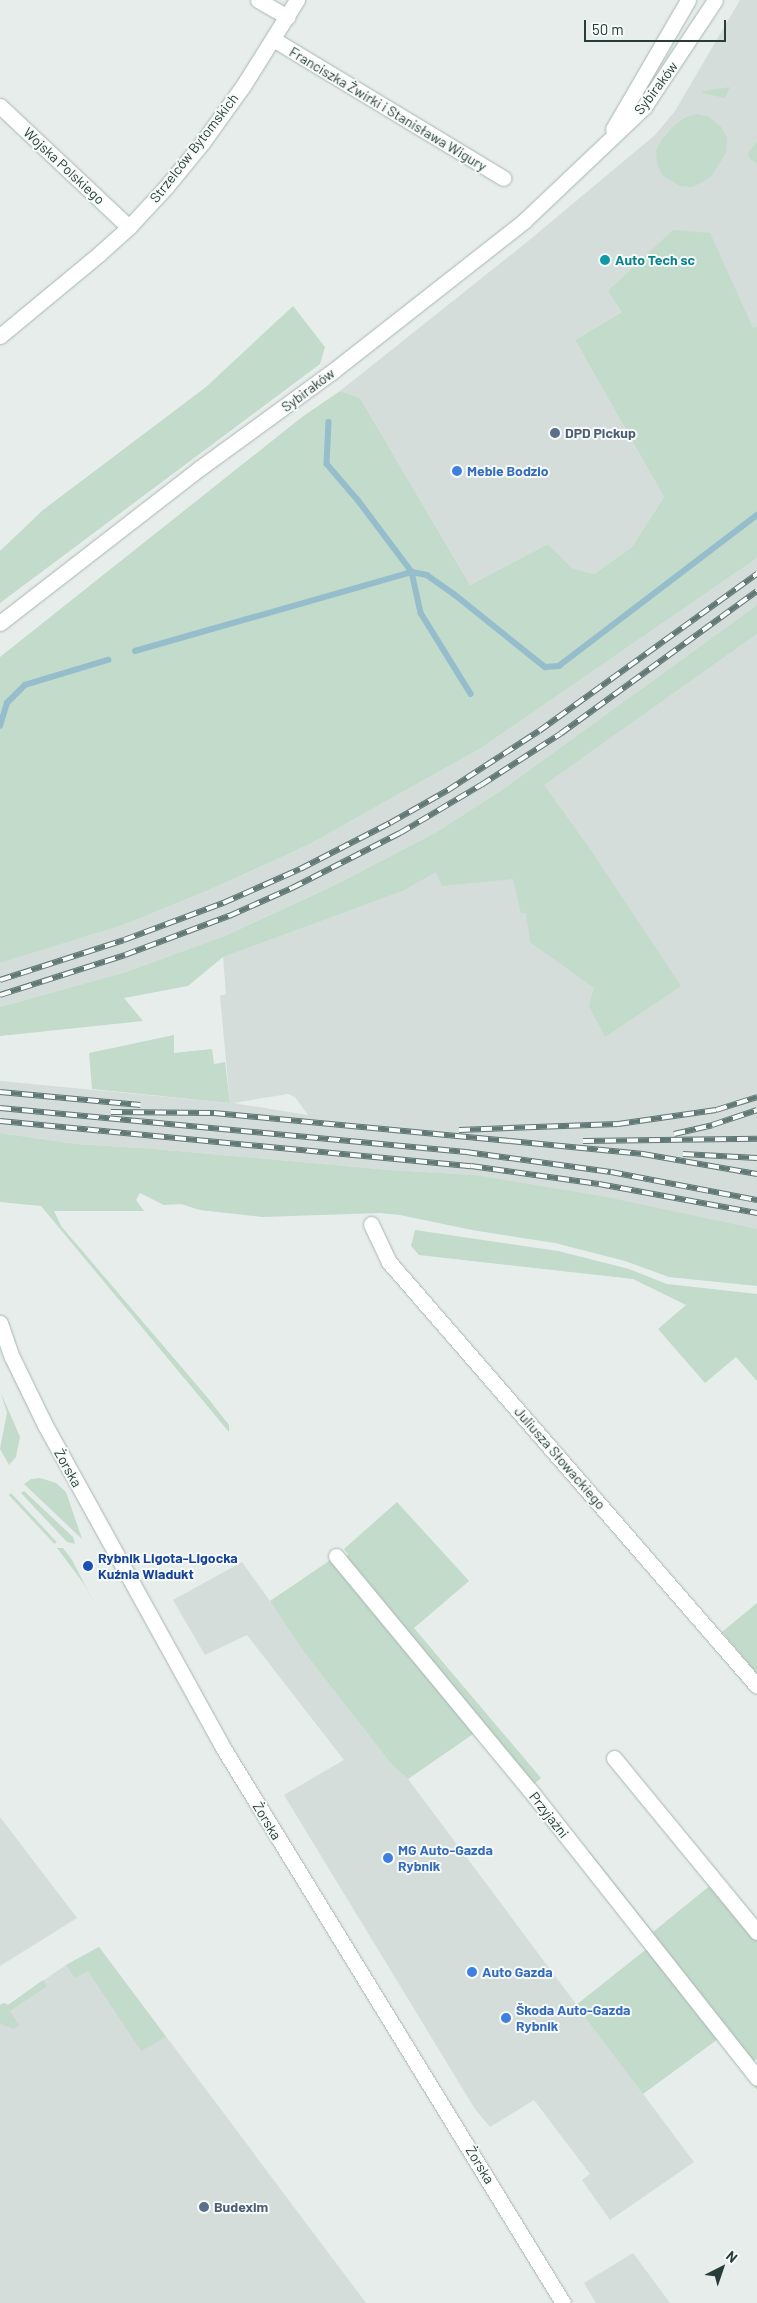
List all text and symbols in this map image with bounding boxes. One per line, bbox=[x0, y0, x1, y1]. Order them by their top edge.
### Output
scale bar bbox=[587, 10, 730, 42]
text: 50 m bbox=[592, 20, 624, 38]
street label: Franciszka Żwirki i Stanisława Wigury bbox=[286, 43, 490, 175]
street label: Sybiraków bbox=[631, 58, 681, 118]
street label: Strzelców Bytomskich bbox=[146, 90, 242, 206]
street label: Wojska Polskiego bbox=[20, 124, 108, 208]
place label: Auto Tech sc bbox=[615, 252, 695, 268]
marker: Auto Tech sc bbox=[599, 254, 611, 266]
street label: Sybiraków bbox=[278, 365, 338, 415]
place label: DPD Pickup bbox=[565, 425, 636, 441]
marker: DPD Pickup bbox=[549, 427, 561, 439]
place label: Meble Bodzio bbox=[467, 463, 549, 479]
marker: Meble Bodzio bbox=[451, 465, 463, 477]
street label: Juliusza Słowackiego bbox=[511, 1403, 609, 1513]
street label: Żorska bbox=[51, 1446, 85, 1490]
place label: Rybnik Ligota-Ligocka Kuźnia Wiadukt bbox=[98, 1550, 238, 1582]
marker: Rybnik Ligota-Ligocka Kuźnia Wiadukt bbox=[82, 1560, 94, 1572]
street label: Przyjaźni bbox=[526, 1789, 572, 1841]
street label: Żorska bbox=[249, 1799, 285, 1843]
place label: MG Auto-Gazda Rybnik bbox=[398, 1842, 493, 1874]
marker: MG Auto-Gazda Rybnik bbox=[382, 1852, 394, 1864]
place label: Auto Gazda bbox=[482, 1964, 553, 1980]
marker: Auto Gazda bbox=[466, 1966, 478, 1978]
place label: Škoda Auto-Gazda Rybnik bbox=[516, 2002, 631, 2034]
marker: Škoda Auto-Gazda Rybnik bbox=[500, 2012, 512, 2024]
street label: Żorska bbox=[462, 2143, 498, 2187]
place label: Budexim bbox=[214, 2199, 268, 2215]
marker: Budexim bbox=[198, 2201, 210, 2213]
north arrow bbox=[697, 2243, 747, 2293]
text: N bbox=[723, 2247, 741, 2266]

